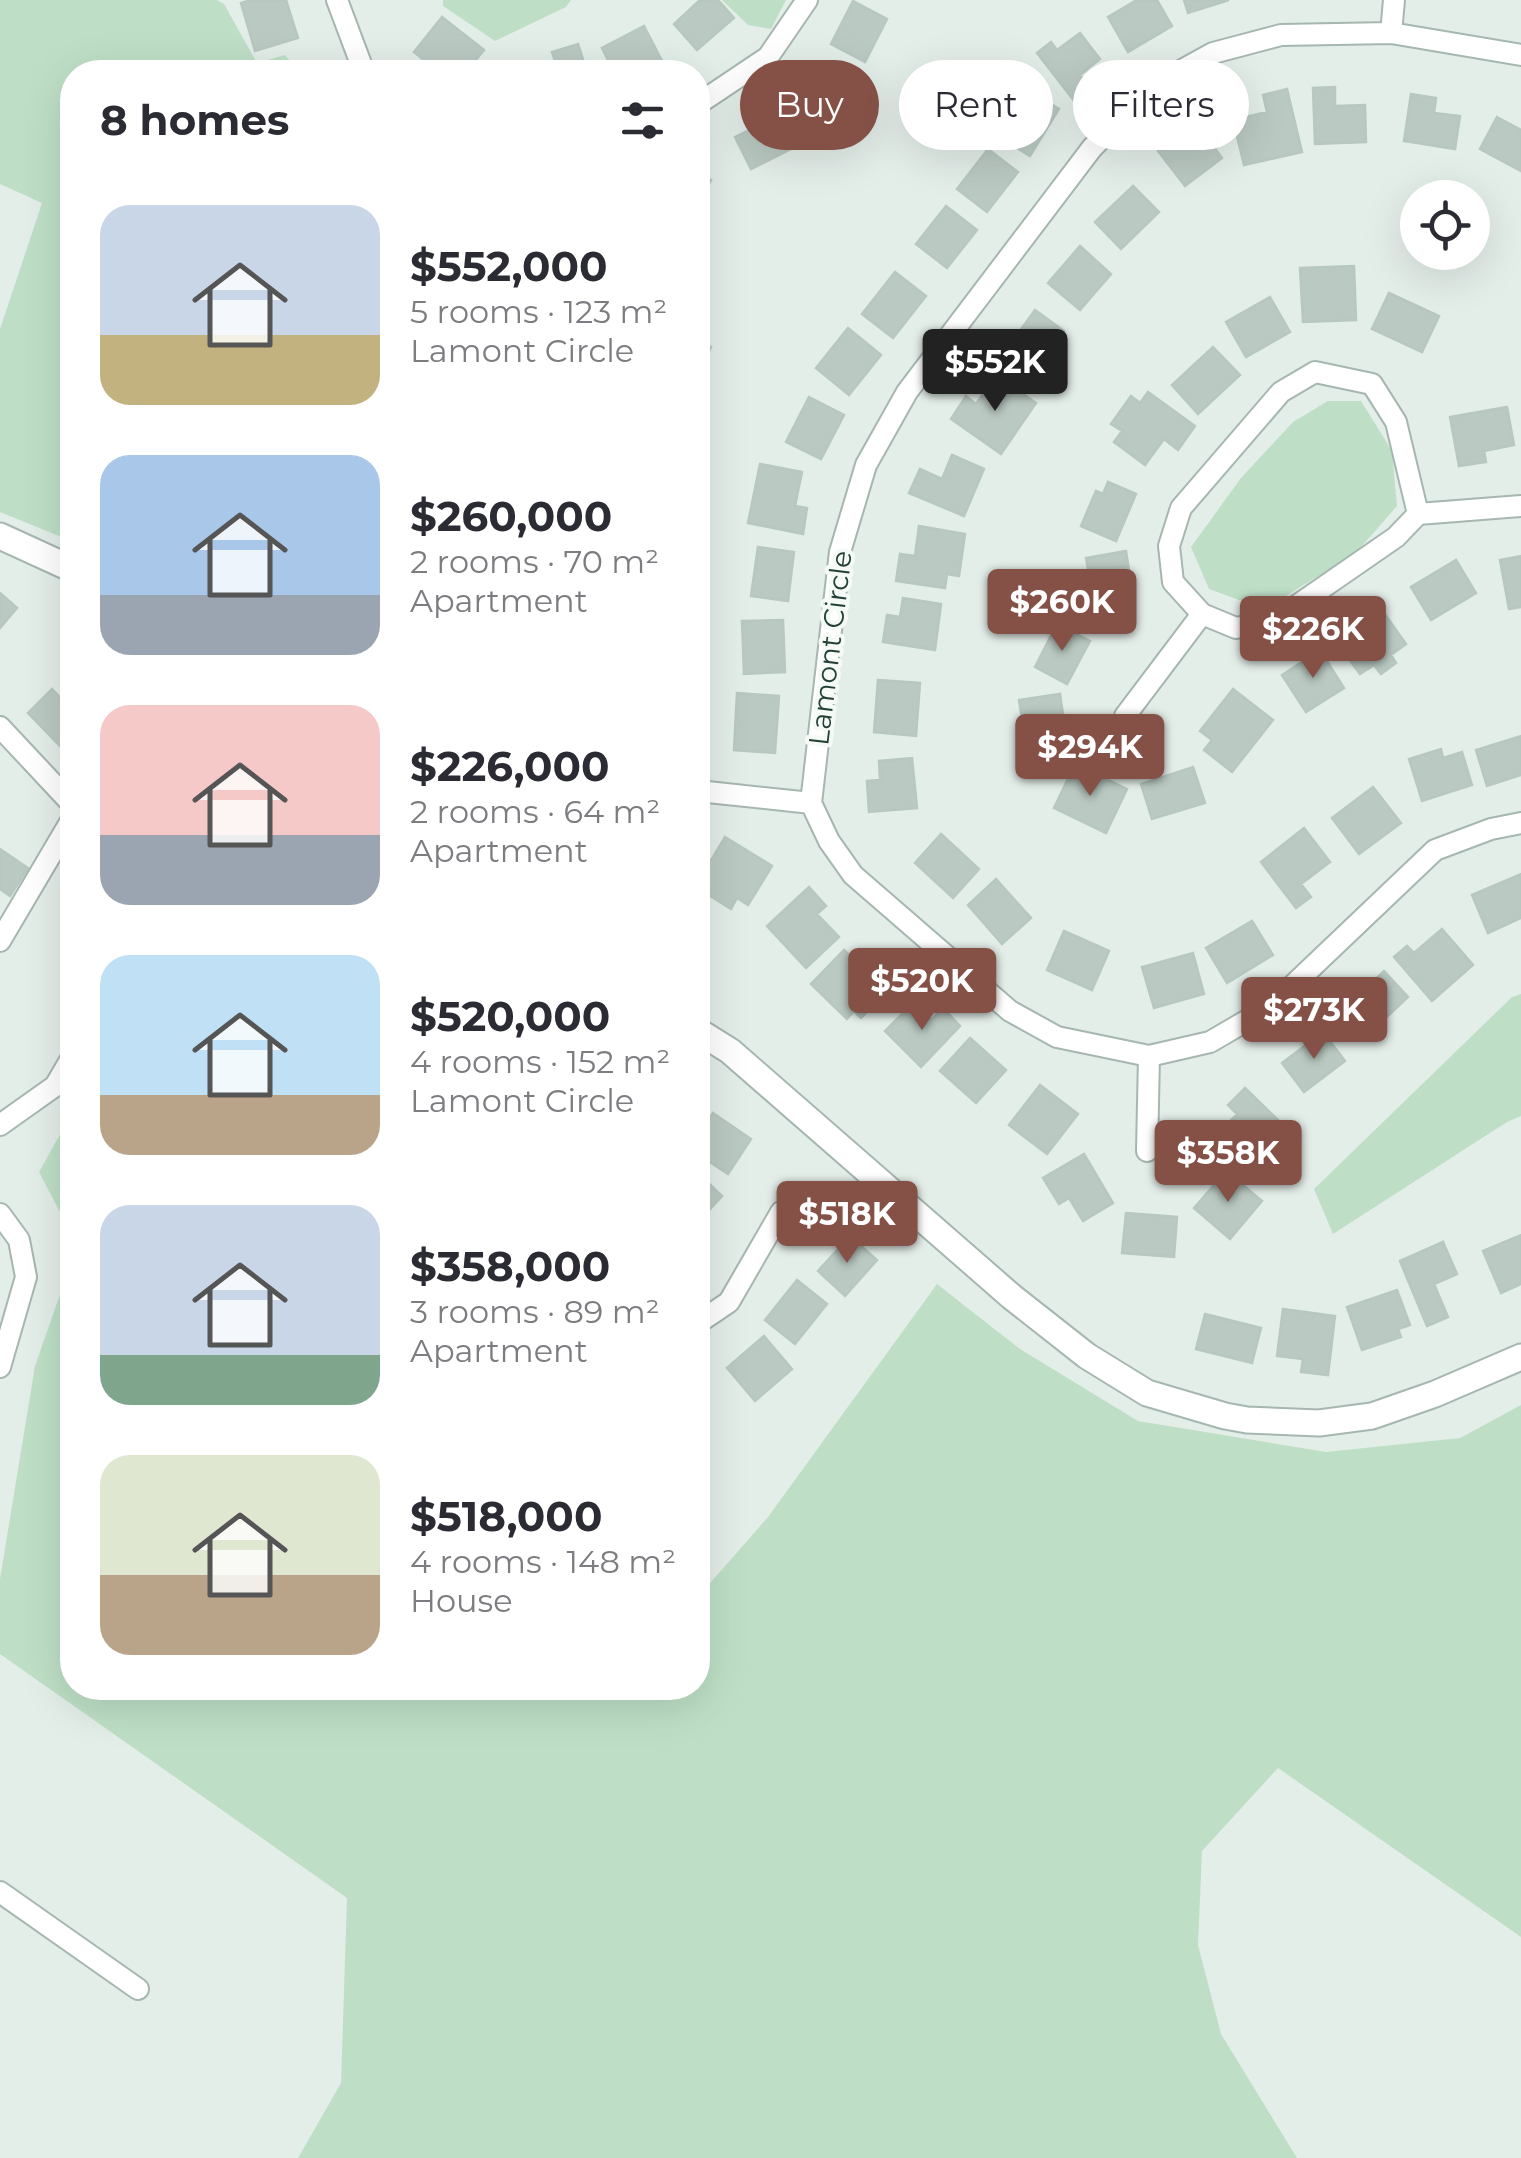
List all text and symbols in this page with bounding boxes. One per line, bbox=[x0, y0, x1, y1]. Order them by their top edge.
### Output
chip: Buy bbox=[740, 60, 879, 150]
chip: Rent bbox=[899, 60, 1053, 150]
chip: Filters bbox=[1073, 60, 1249, 150]
icon: filters bbox=[615, 93, 670, 148]
text: 8 homes bbox=[100, 94, 289, 146]
map controls bbox=[1400, 180, 1490, 270]
button: locate bbox=[1400, 180, 1490, 270]
text: $552,000 bbox=[410, 240, 608, 292]
icon: home bbox=[180, 245, 300, 365]
text: 5 rooms · 123 m² bbox=[410, 292, 667, 331]
pin: $552K bbox=[925, 329, 1065, 414]
text: Lamont Circle bbox=[410, 331, 634, 370]
text: $552K bbox=[945, 342, 1045, 381]
text: $260,000 bbox=[410, 490, 612, 542]
icon: home bbox=[180, 495, 300, 615]
text: 2 rooms · 70 m² bbox=[410, 542, 659, 581]
street label: Lamont Circle bbox=[801, 549, 859, 747]
pin: $260K bbox=[992, 569, 1132, 654]
text: Apartment bbox=[410, 581, 588, 620]
text: $260K bbox=[1009, 582, 1115, 621]
pin: $226K bbox=[1243, 596, 1383, 681]
text: $226K bbox=[1262, 609, 1364, 648]
pin: $294K bbox=[1020, 714, 1160, 799]
text: $294K bbox=[1037, 727, 1143, 766]
text: $226,000 bbox=[410, 740, 610, 792]
icon: home bbox=[180, 745, 300, 865]
text: 2 rooms · 64 m² bbox=[410, 792, 660, 831]
text: Apartment bbox=[410, 831, 588, 870]
pin: $520K bbox=[852, 948, 992, 1033]
text: $520K bbox=[870, 961, 974, 1000]
pin: $273K bbox=[1244, 977, 1384, 1062]
text: $520,000 bbox=[410, 990, 610, 1042]
text: $273K bbox=[1263, 990, 1365, 1029]
icon: home bbox=[180, 995, 300, 1115]
text: 4 rooms · 152 m² bbox=[410, 1042, 670, 1081]
text: Lamont Circle bbox=[410, 1081, 634, 1120]
pin: $358K bbox=[1158, 1120, 1298, 1205]
text: $358K bbox=[1177, 1133, 1279, 1172]
pin: $518K bbox=[777, 1181, 917, 1266]
text: $518K bbox=[799, 1194, 895, 1233]
text: $358,000 bbox=[410, 1240, 610, 1292]
icon: home bbox=[180, 1245, 300, 1365]
text: 3 rooms · 89 m² bbox=[410, 1292, 659, 1331]
text: Apartment bbox=[410, 1331, 588, 1370]
text: $518,000 bbox=[410, 1490, 602, 1542]
icon: home bbox=[180, 1495, 300, 1615]
text: 4 rooms · 148 m² bbox=[410, 1542, 676, 1581]
text: House bbox=[410, 1581, 513, 1620]

